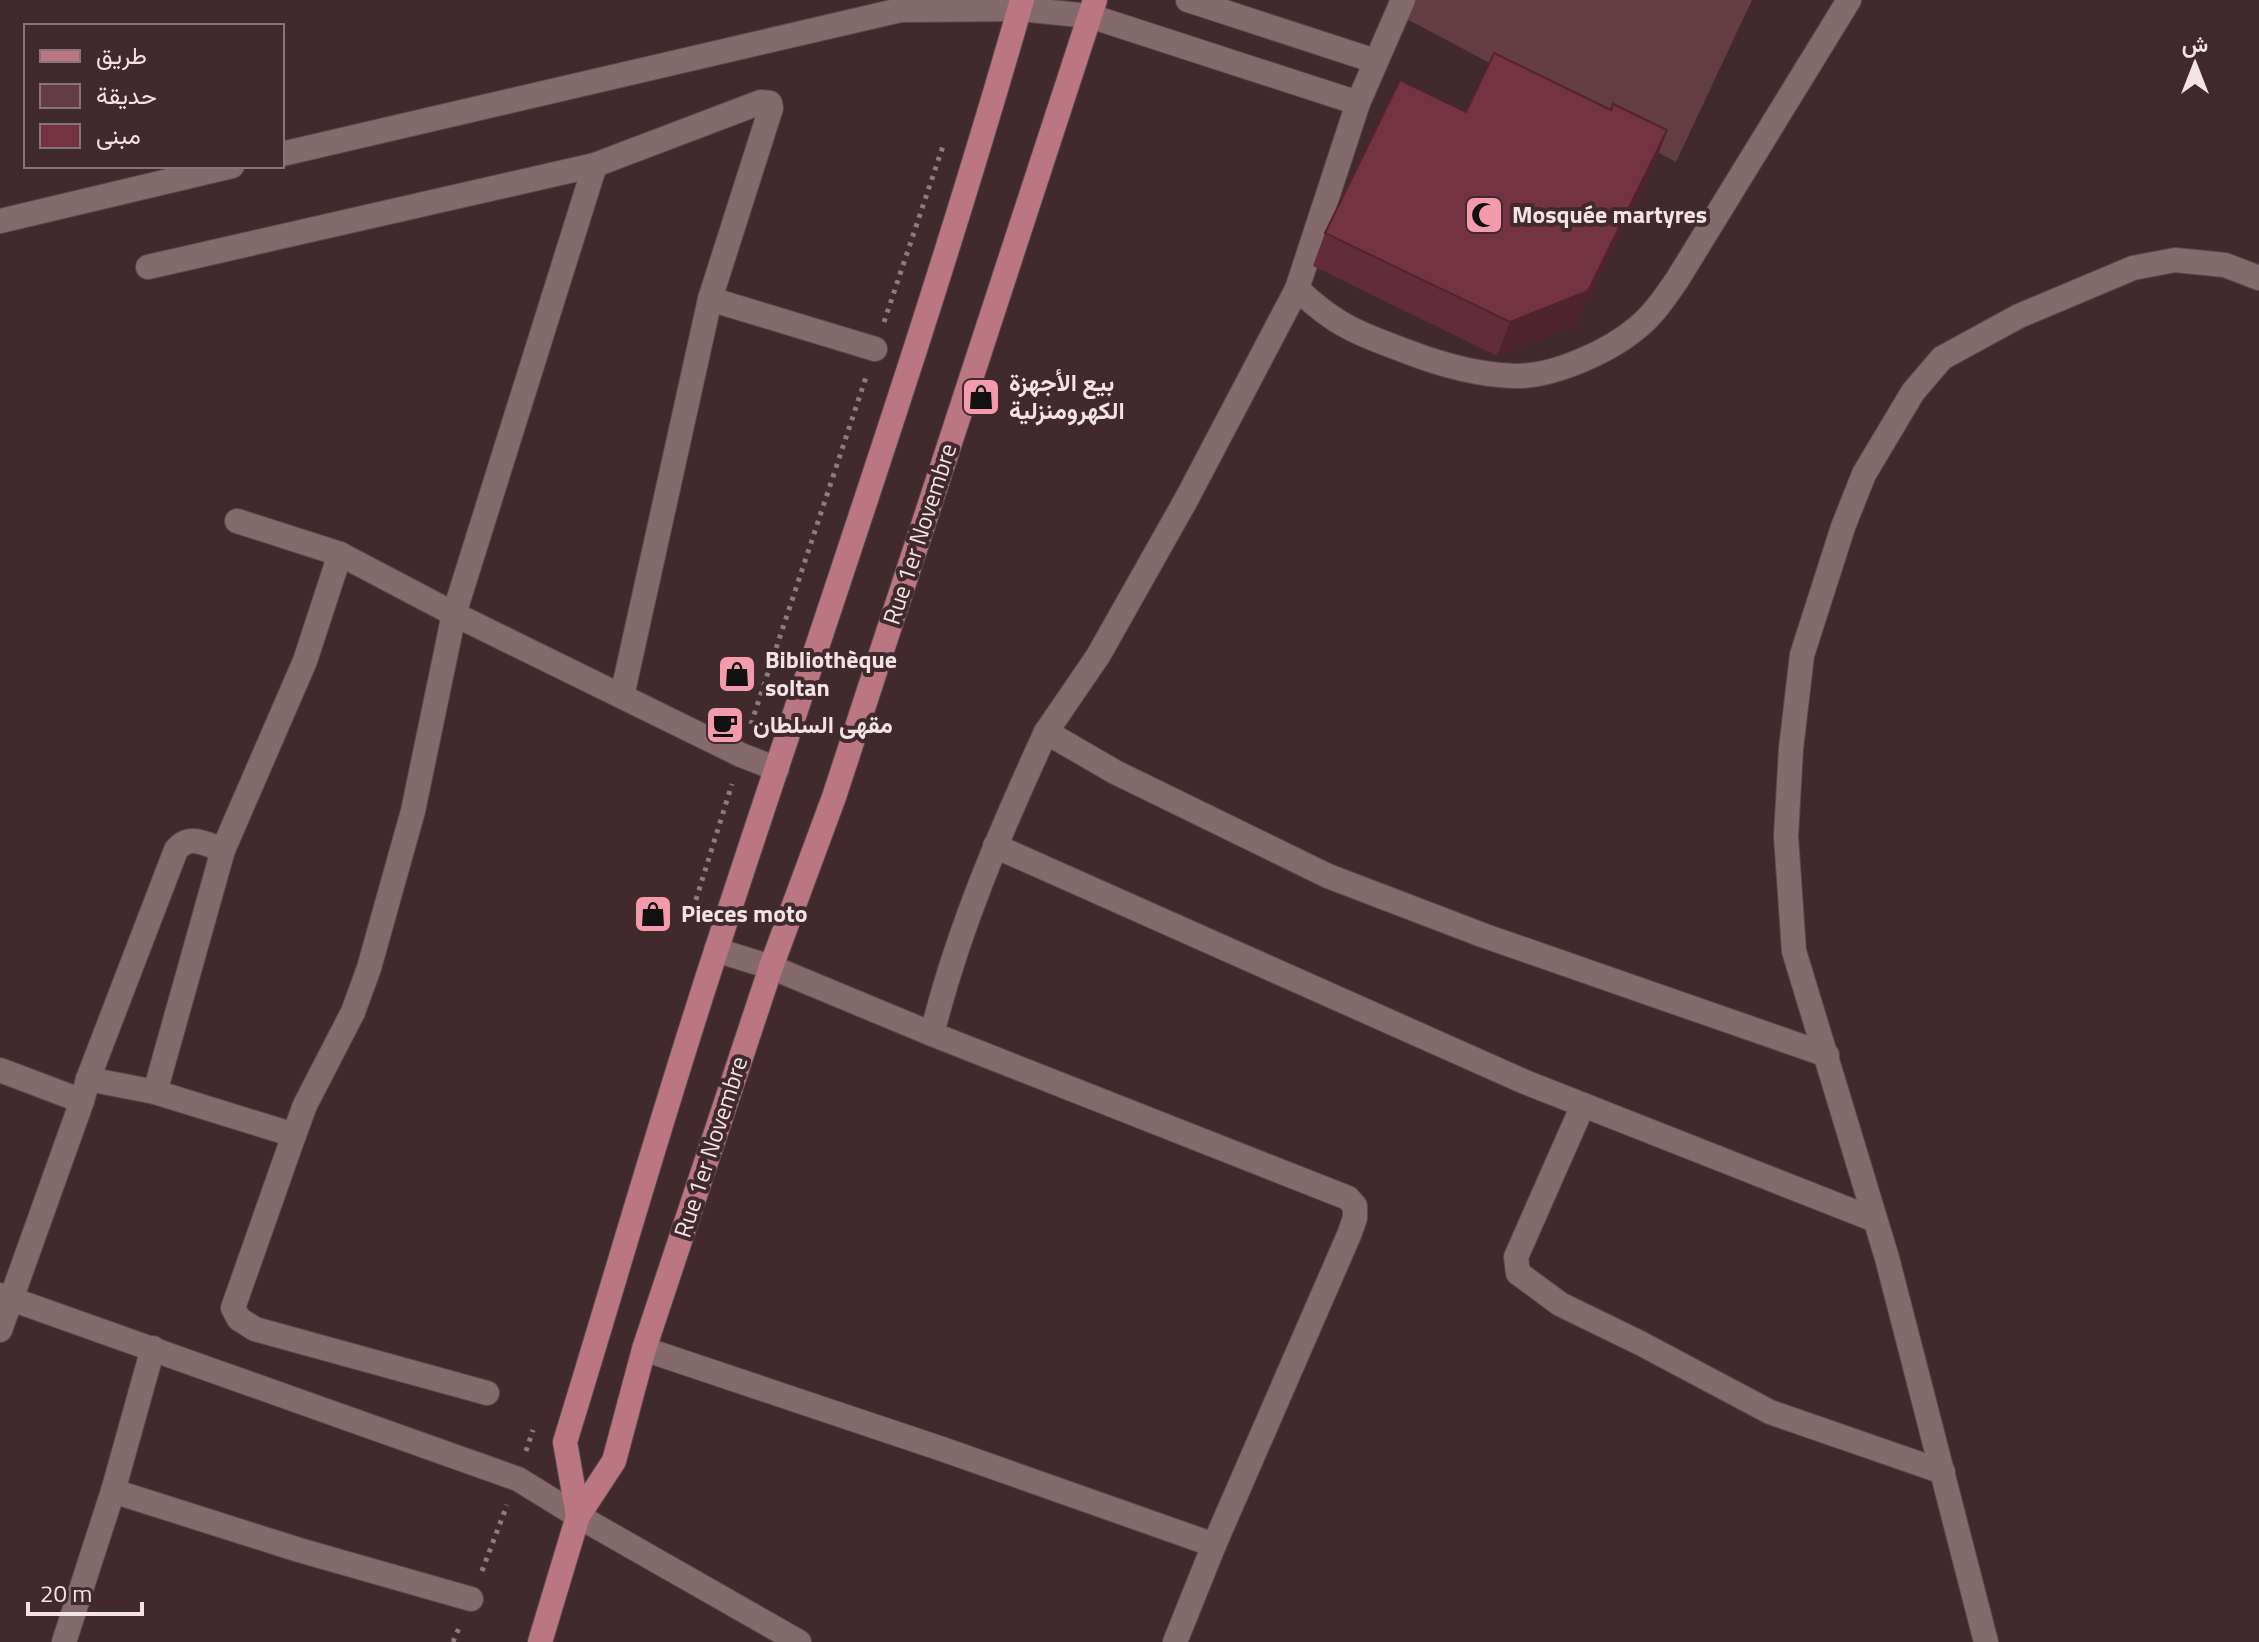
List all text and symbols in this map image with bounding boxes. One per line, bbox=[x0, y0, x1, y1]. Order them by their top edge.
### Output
legend bbox=[24, 24, 284, 168]
north arrow bbox=[2155, 24, 2235, 104]
text: ش bbox=[2182, 27, 2208, 61]
text: طريق bbox=[96, 37, 147, 73]
text: حديقة bbox=[96, 77, 157, 113]
text: مبنى bbox=[96, 117, 141, 153]
mosque icon: Mosquée martyres bbox=[1463, 194, 1505, 236]
place label: Mosquée martyres bbox=[1512, 196, 1707, 232]
place label: بيع الأجهزة الكهرومنزلية bbox=[1009, 364, 1125, 428]
shop icon: بيع الأجهزة الكهرومنزلية bbox=[960, 376, 1002, 418]
street label: Rue 1er Novembre bbox=[873, 438, 965, 629]
place label: Bibliothèque soltan bbox=[765, 641, 897, 705]
shop icon: Bibliothèque soltan bbox=[716, 653, 758, 695]
cafe icon: مقهى السلطان bbox=[704, 704, 746, 746]
place label: مقهى السلطان bbox=[753, 706, 893, 742]
shop icon: Pieces moto bbox=[632, 893, 674, 935]
place label: Pieces moto bbox=[681, 895, 807, 931]
street label: Rue 1er Novembre bbox=[664, 1051, 756, 1242]
scale bar bbox=[28, 1566, 142, 1616]
text: 20 m bbox=[40, 1575, 92, 1611]

